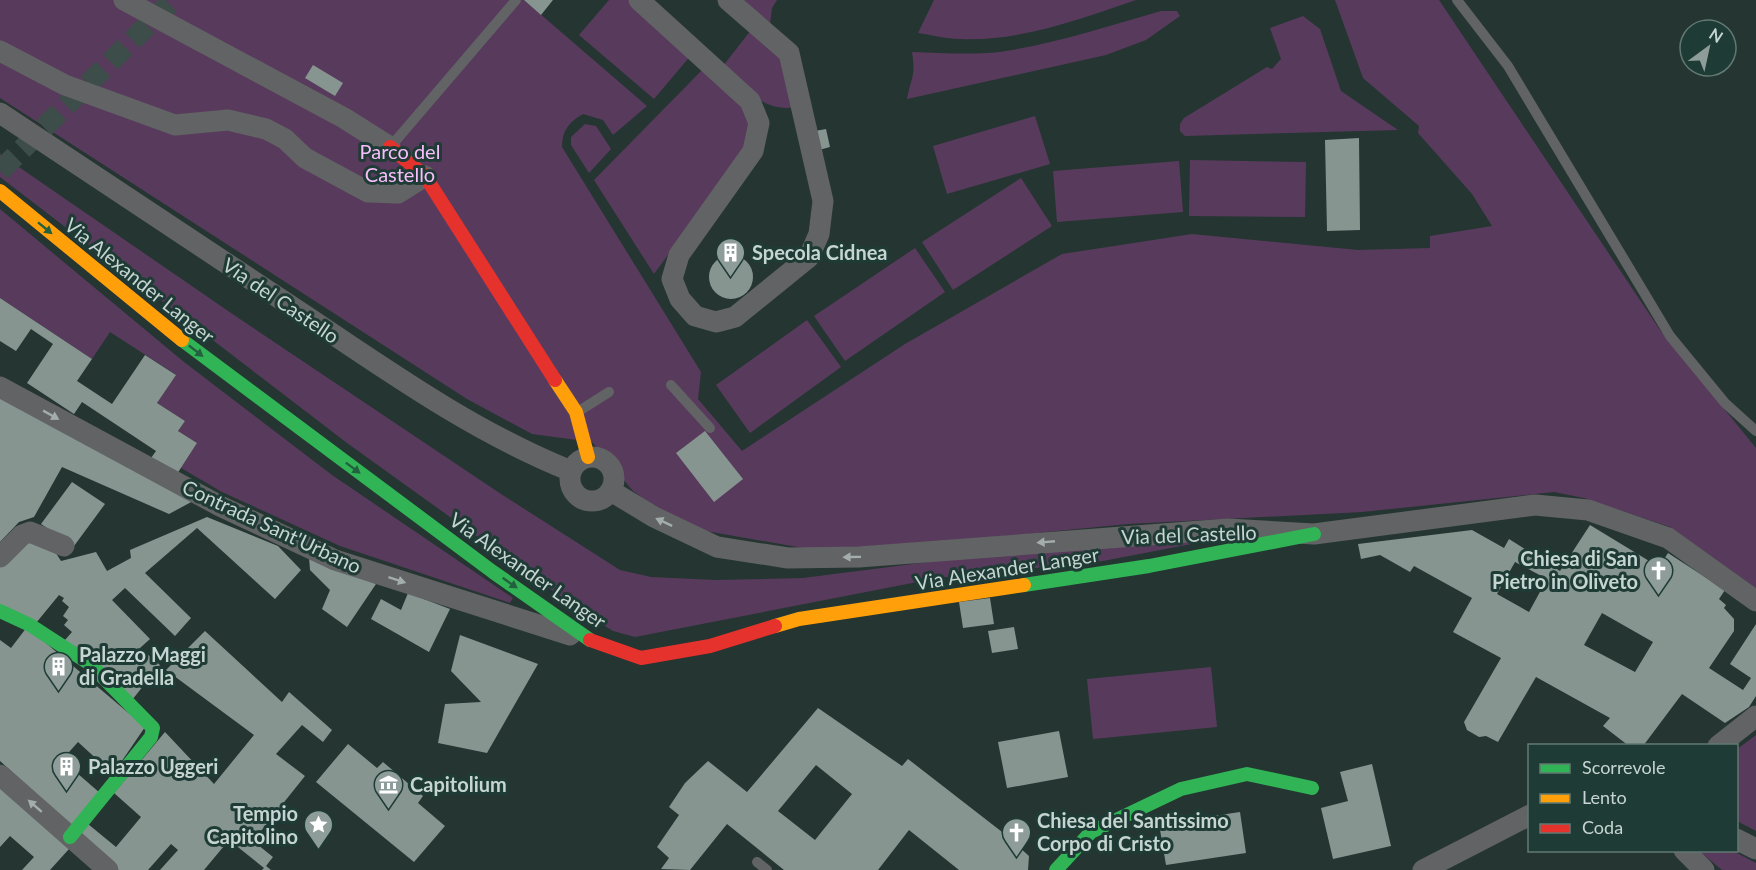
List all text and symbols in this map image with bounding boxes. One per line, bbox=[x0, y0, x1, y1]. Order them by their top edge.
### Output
north arrow bbox=[1678, 18, 1738, 78]
text: N bbox=[1706, 24, 1727, 46]
park label: Parco del Castello bbox=[360, 139, 440, 186]
street label: Via Alexander Langer bbox=[60, 212, 220, 348]
one-way arrow bbox=[37, 222, 53, 235]
building icon: Specola Cidnea bbox=[715, 236, 747, 278]
place label: Specola Cidnea bbox=[752, 240, 888, 264]
street label: Via del Castello bbox=[218, 252, 344, 348]
one-way arrow bbox=[189, 345, 204, 357]
one-way arrow bbox=[43, 410, 60, 420]
one-way arrow bbox=[345, 461, 360, 473]
street label: Contrada Sant'Urbano bbox=[179, 474, 365, 578]
street label: Via Alexander Langer bbox=[445, 507, 611, 633]
one-way arrow bbox=[656, 518, 673, 527]
street label: Via del Castello bbox=[1121, 520, 1257, 548]
one-way arrow bbox=[1036, 537, 1055, 547]
street label: Via Alexander Langer bbox=[913, 542, 1101, 594]
place label: Chiesa di San Pietro in Oliveto bbox=[1492, 546, 1638, 593]
one-way arrow bbox=[842, 552, 861, 562]
church icon: Chiesa di San Pietro in Oliveto bbox=[1643, 554, 1675, 596]
one-way arrow bbox=[388, 575, 406, 585]
one-way arrow bbox=[502, 577, 517, 589]
place label: Palazzo Maggi di Gradella bbox=[79, 642, 206, 689]
building icon: Palazzo Maggi di Gradella bbox=[42, 650, 74, 692]
legend bbox=[1528, 744, 1738, 852]
building icon: Palazzo Uggeri bbox=[51, 750, 83, 792]
place label: Palazzo Uggeri bbox=[88, 754, 218, 778]
text: Scorrevole bbox=[1582, 756, 1665, 778]
museum icon: Capitolium bbox=[373, 768, 405, 810]
place label: Capitolium bbox=[410, 772, 507, 796]
text: Lento bbox=[1582, 786, 1627, 808]
one-way arrow bbox=[28, 800, 43, 813]
place label: Tempio Capitolino bbox=[207, 801, 298, 848]
place icon: Tempio Capitolino bbox=[303, 808, 335, 850]
place label: Chiesa del Santissimo Corpo di Cristo bbox=[1037, 808, 1229, 855]
church icon: Chiesa del Santissimo Corpo di Cristo bbox=[1000, 816, 1032, 858]
text: Coda bbox=[1582, 816, 1623, 838]

